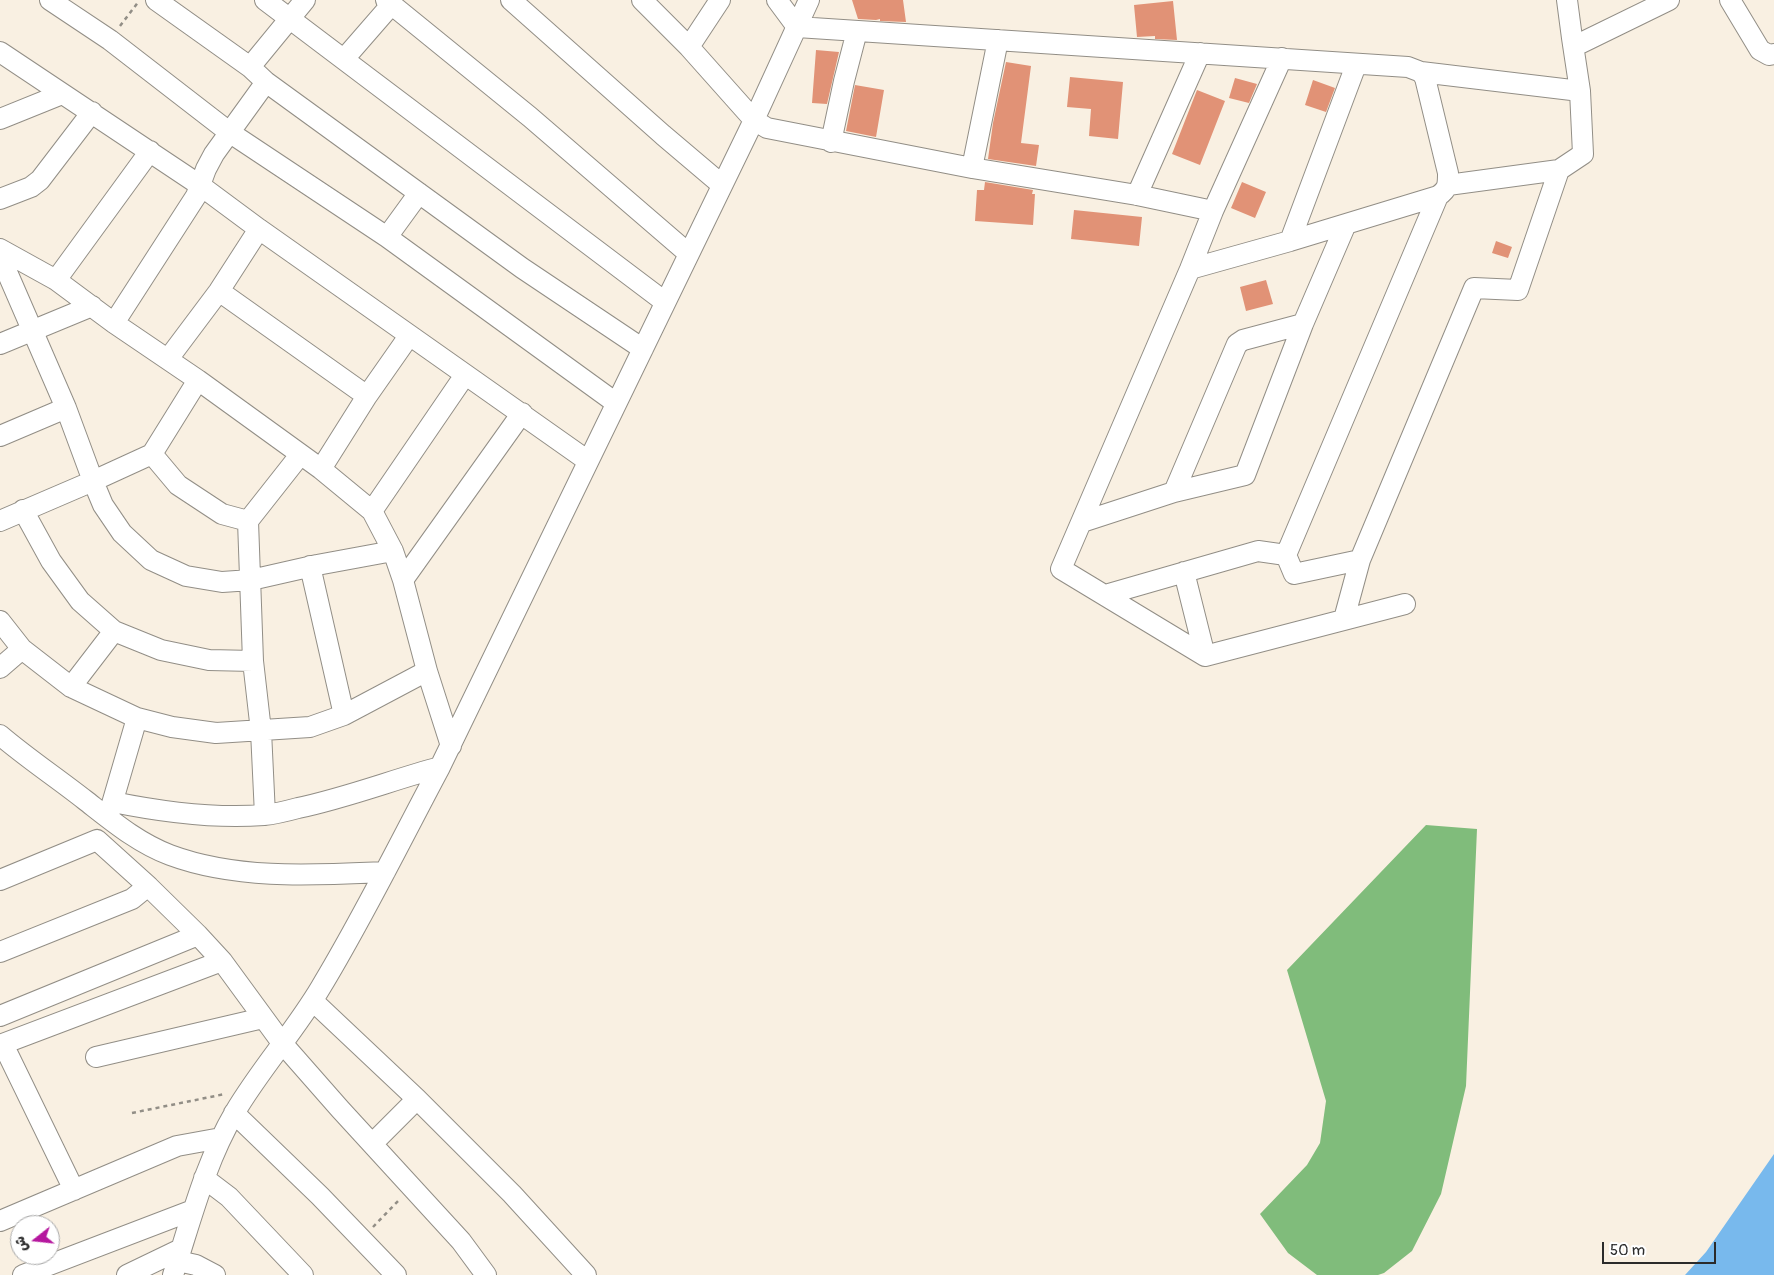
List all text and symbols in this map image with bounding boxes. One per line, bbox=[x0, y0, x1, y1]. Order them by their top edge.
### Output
north arrow bbox=[10, 1215, 60, 1265]
scale bar bbox=[1604, 1232, 1718, 1264]
text: ش bbox=[11, 1234, 31, 1254]
text: 50 m bbox=[1610, 1241, 1645, 1260]

